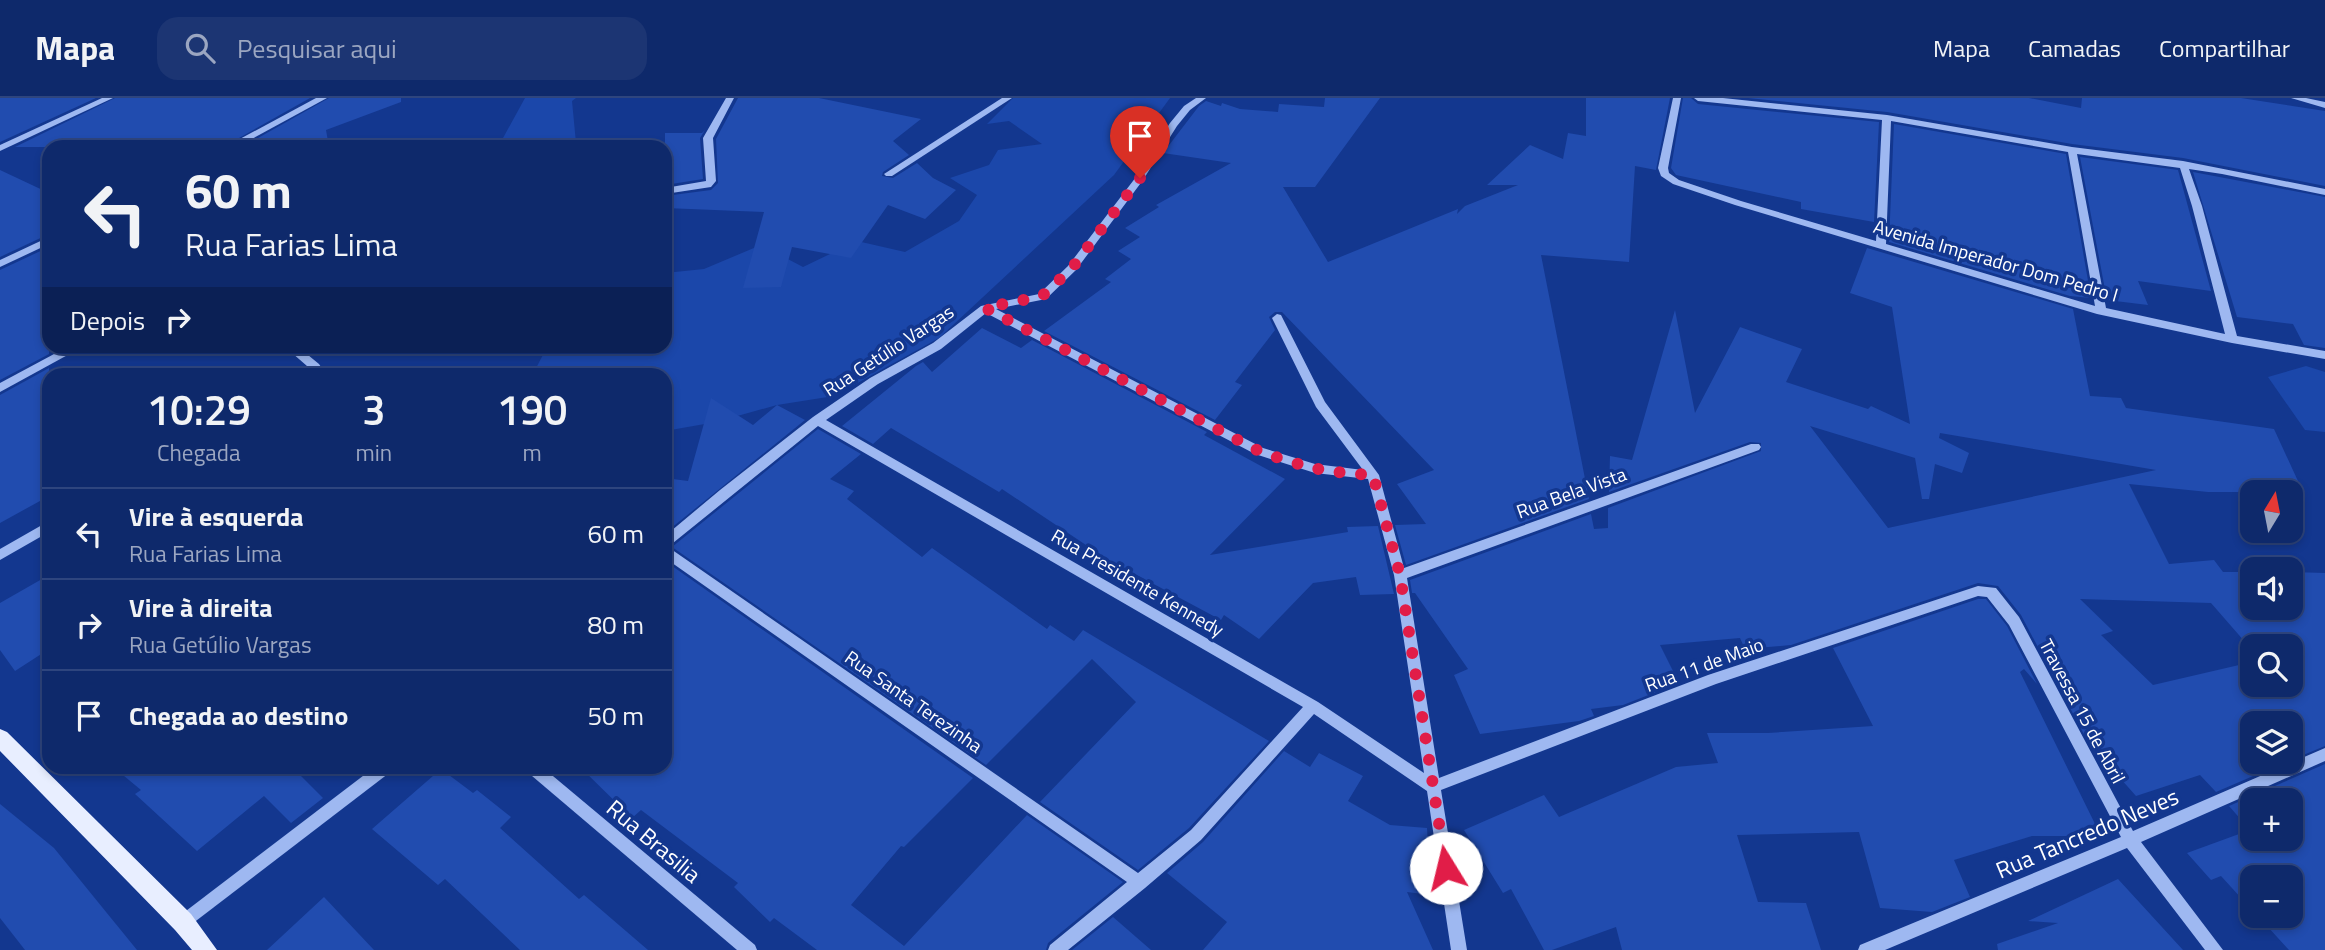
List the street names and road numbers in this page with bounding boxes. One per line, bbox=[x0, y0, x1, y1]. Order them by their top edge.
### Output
street label: Avenida Imperador Dom Pedro I bbox=[1870, 211, 2122, 309]
street label: Rua Getúlio Vargas bbox=[817, 297, 959, 403]
street label: Rua Bela Vista bbox=[1512, 459, 1630, 525]
street label: Rua Presidente Kennedy bbox=[1046, 521, 1230, 643]
street label: Rua 11 de Maio bbox=[1641, 629, 1767, 699]
street label: Travessa 15 de Abril bbox=[2033, 634, 2133, 788]
street label: Rua Santa Terezinha bbox=[839, 643, 989, 760]
street label: Rua Tancredo Neves bbox=[1990, 779, 2184, 887]
street label: Rua Brasilia bbox=[599, 791, 709, 891]

